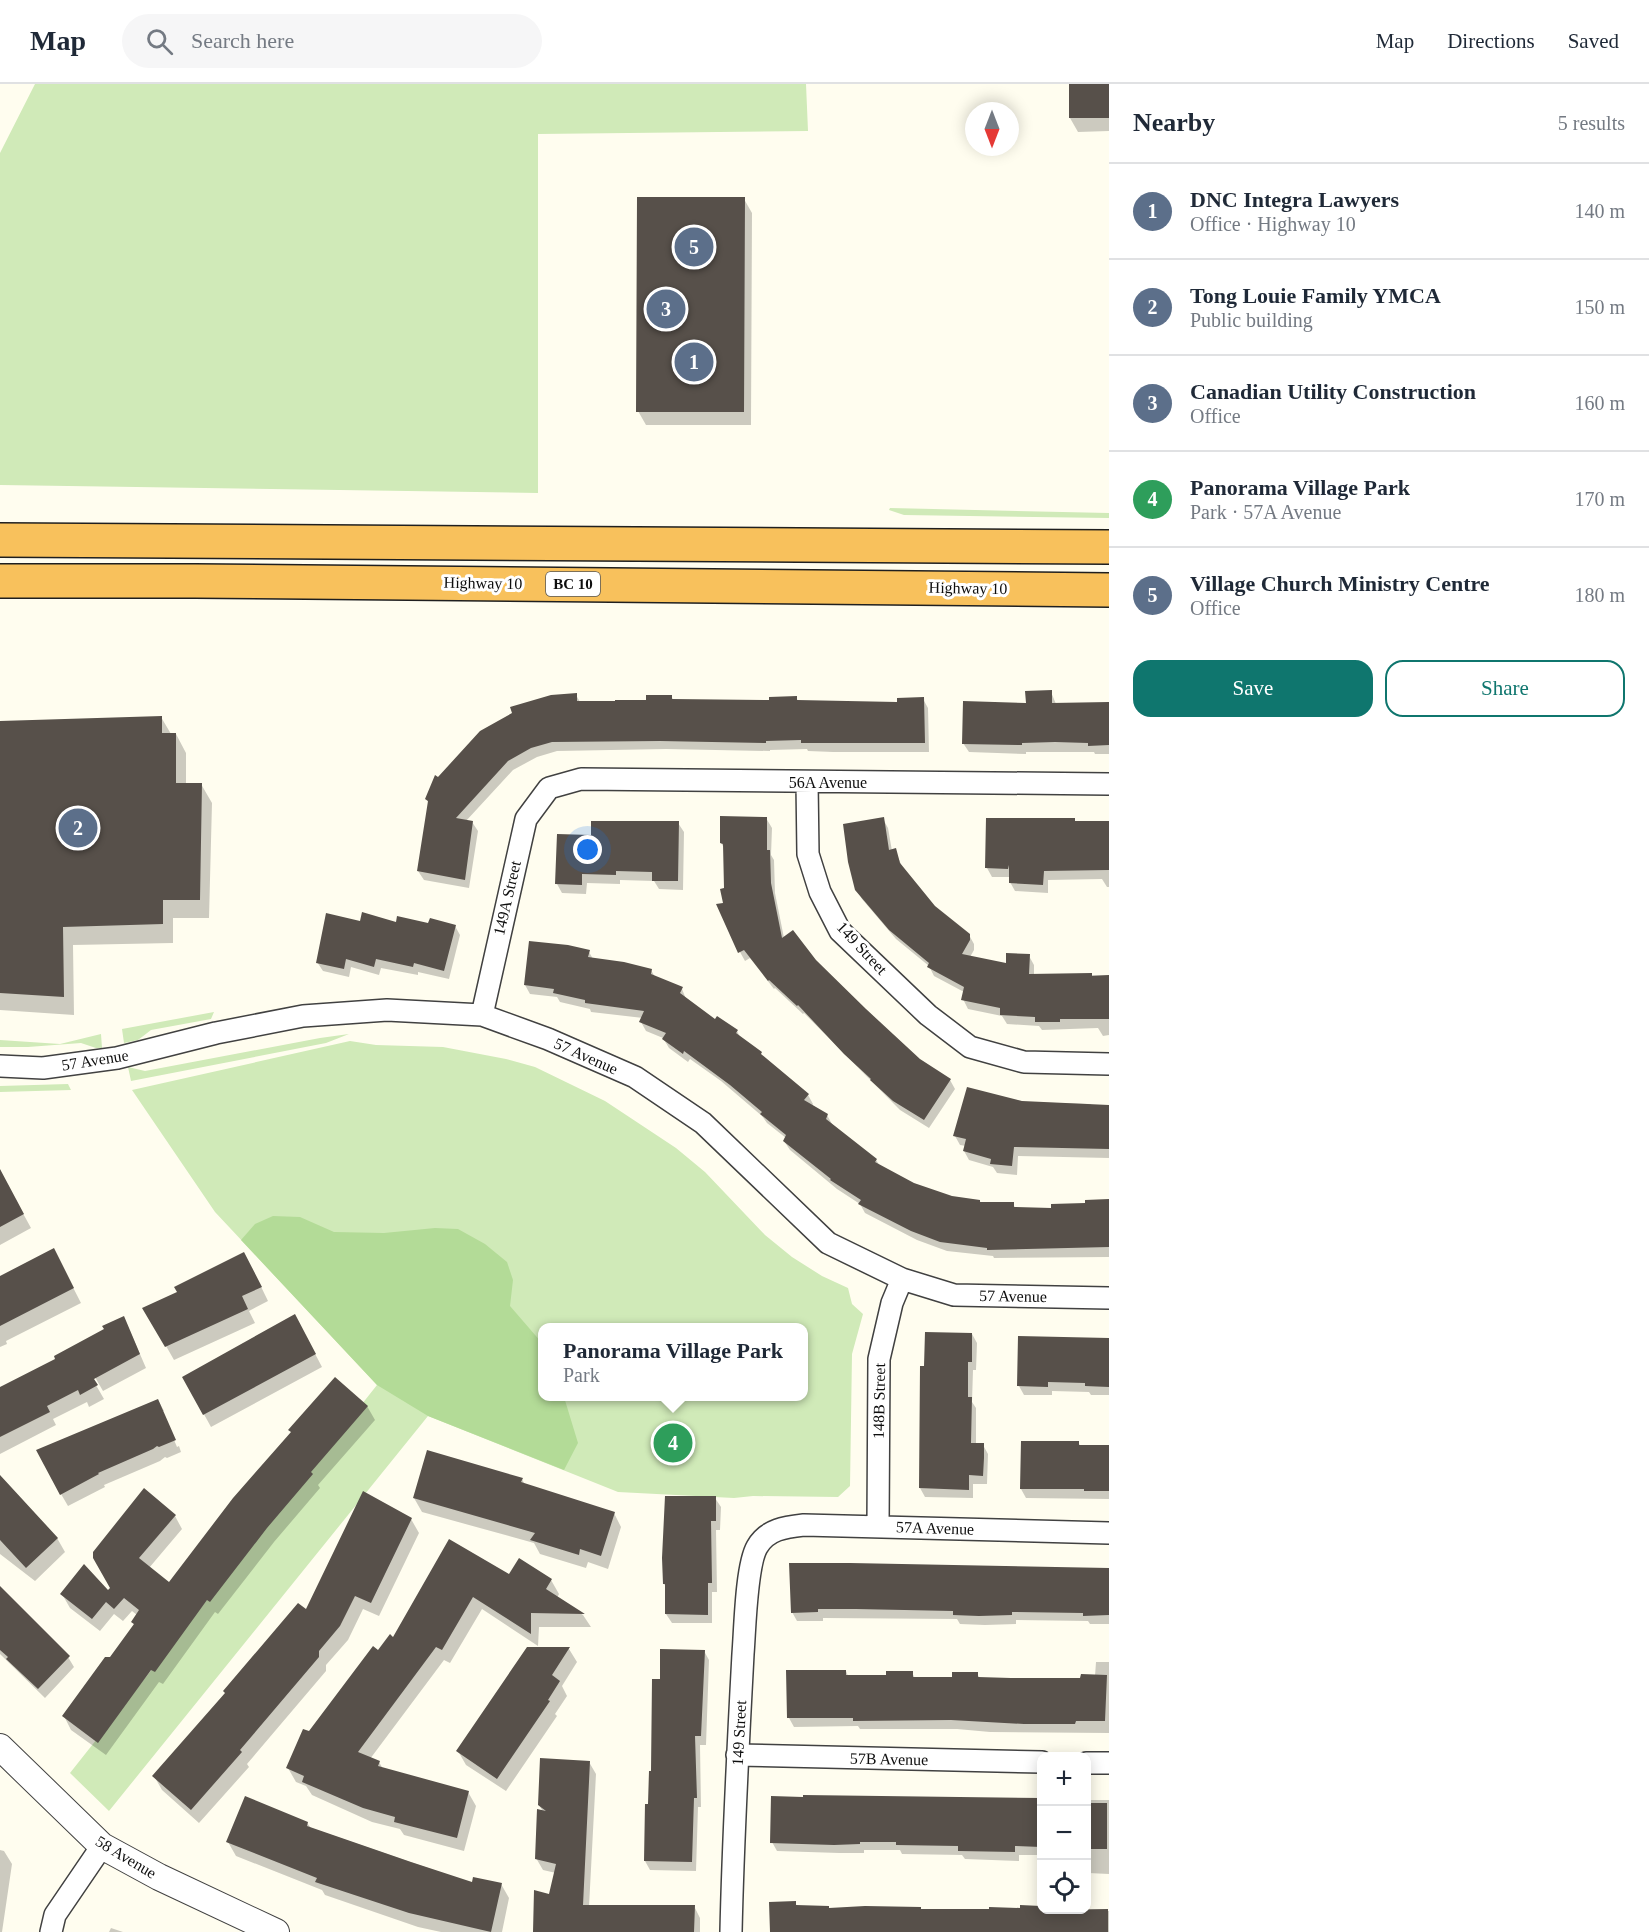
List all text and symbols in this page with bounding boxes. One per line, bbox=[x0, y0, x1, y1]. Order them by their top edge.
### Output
search box bbox=[122, 14, 542, 68]
text: Map bbox=[30, 25, 86, 56]
icon: search bbox=[143, 25, 176, 58]
text: Search here bbox=[191, 28, 294, 53]
text: Map bbox=[1376, 29, 1414, 53]
text: Directions bbox=[1447, 29, 1535, 53]
text: Saved bbox=[1568, 29, 1619, 53]
north arrow bbox=[965, 102, 1019, 156]
text: Nearby bbox=[1133, 108, 1215, 137]
text: 5 results bbox=[1558, 112, 1625, 134]
text: DNC Integra Lawyers bbox=[1190, 187, 1399, 212]
text: 1 bbox=[1148, 200, 1158, 222]
text: 140 m bbox=[1574, 200, 1625, 222]
text: Office · Highway 10 bbox=[1190, 213, 1356, 235]
pin: 5 bbox=[674, 224, 714, 270]
text: Tong Louie Family YMCA bbox=[1190, 283, 1441, 308]
pin: 3 bbox=[646, 286, 686, 332]
text: 2 bbox=[1148, 296, 1158, 318]
text: 150 m bbox=[1574, 296, 1625, 318]
text: Public building bbox=[1190, 309, 1313, 331]
pin: 1 bbox=[674, 340, 714, 384]
text: Canadian Utility Construction bbox=[1190, 379, 1476, 404]
text: 3 bbox=[1148, 392, 1158, 414]
text: 160 m bbox=[1574, 392, 1625, 414]
text: Office bbox=[1190, 405, 1241, 427]
text: Panorama Village Park bbox=[1190, 475, 1410, 500]
text: 4 bbox=[1148, 488, 1158, 510]
text: 170 m bbox=[1574, 488, 1625, 510]
text: Park · 57A Avenue bbox=[1190, 501, 1341, 523]
text: Village Church Ministry Centre bbox=[1190, 571, 1490, 596]
road number: BC 10 bbox=[546, 572, 600, 596]
street label: Highway 10 bbox=[444, 574, 522, 593]
street label: Highway 10 bbox=[929, 579, 1007, 598]
text: 5 bbox=[1148, 584, 1158, 606]
text: 180 m bbox=[1574, 584, 1625, 606]
text: Office bbox=[1190, 597, 1241, 619]
button: Save bbox=[1133, 660, 1373, 717]
button: Share bbox=[1385, 660, 1625, 717]
street label: 56A Avenue bbox=[789, 774, 867, 791]
pin: 2 bbox=[58, 806, 98, 850]
your location bbox=[573, 835, 602, 864]
street label: 149A Street bbox=[490, 859, 524, 937]
street label: 149 Street bbox=[834, 918, 891, 978]
street label: 57 Avenue bbox=[552, 1034, 620, 1078]
street label: 57 Avenue bbox=[60, 1046, 130, 1074]
street label: 57 Avenue bbox=[979, 1287, 1047, 1305]
popup bbox=[538, 1323, 808, 1401]
text: Panorama Village Park bbox=[563, 1338, 783, 1363]
street label: 148B Street bbox=[870, 1362, 888, 1439]
text: Park bbox=[563, 1364, 600, 1386]
pin: 4 bbox=[654, 1420, 692, 1466]
street label: 57A Avenue bbox=[896, 1518, 974, 1538]
street label: 149 Street bbox=[729, 1699, 749, 1766]
street label: 57B Avenue bbox=[850, 1750, 928, 1768]
map controls bbox=[1037, 1752, 1091, 1914]
button: + bbox=[1037, 1752, 1091, 1806]
button: − bbox=[1037, 1806, 1091, 1860]
street label: 58 Avenue bbox=[93, 1832, 159, 1882]
button: locate bbox=[1037, 1860, 1091, 1914]

